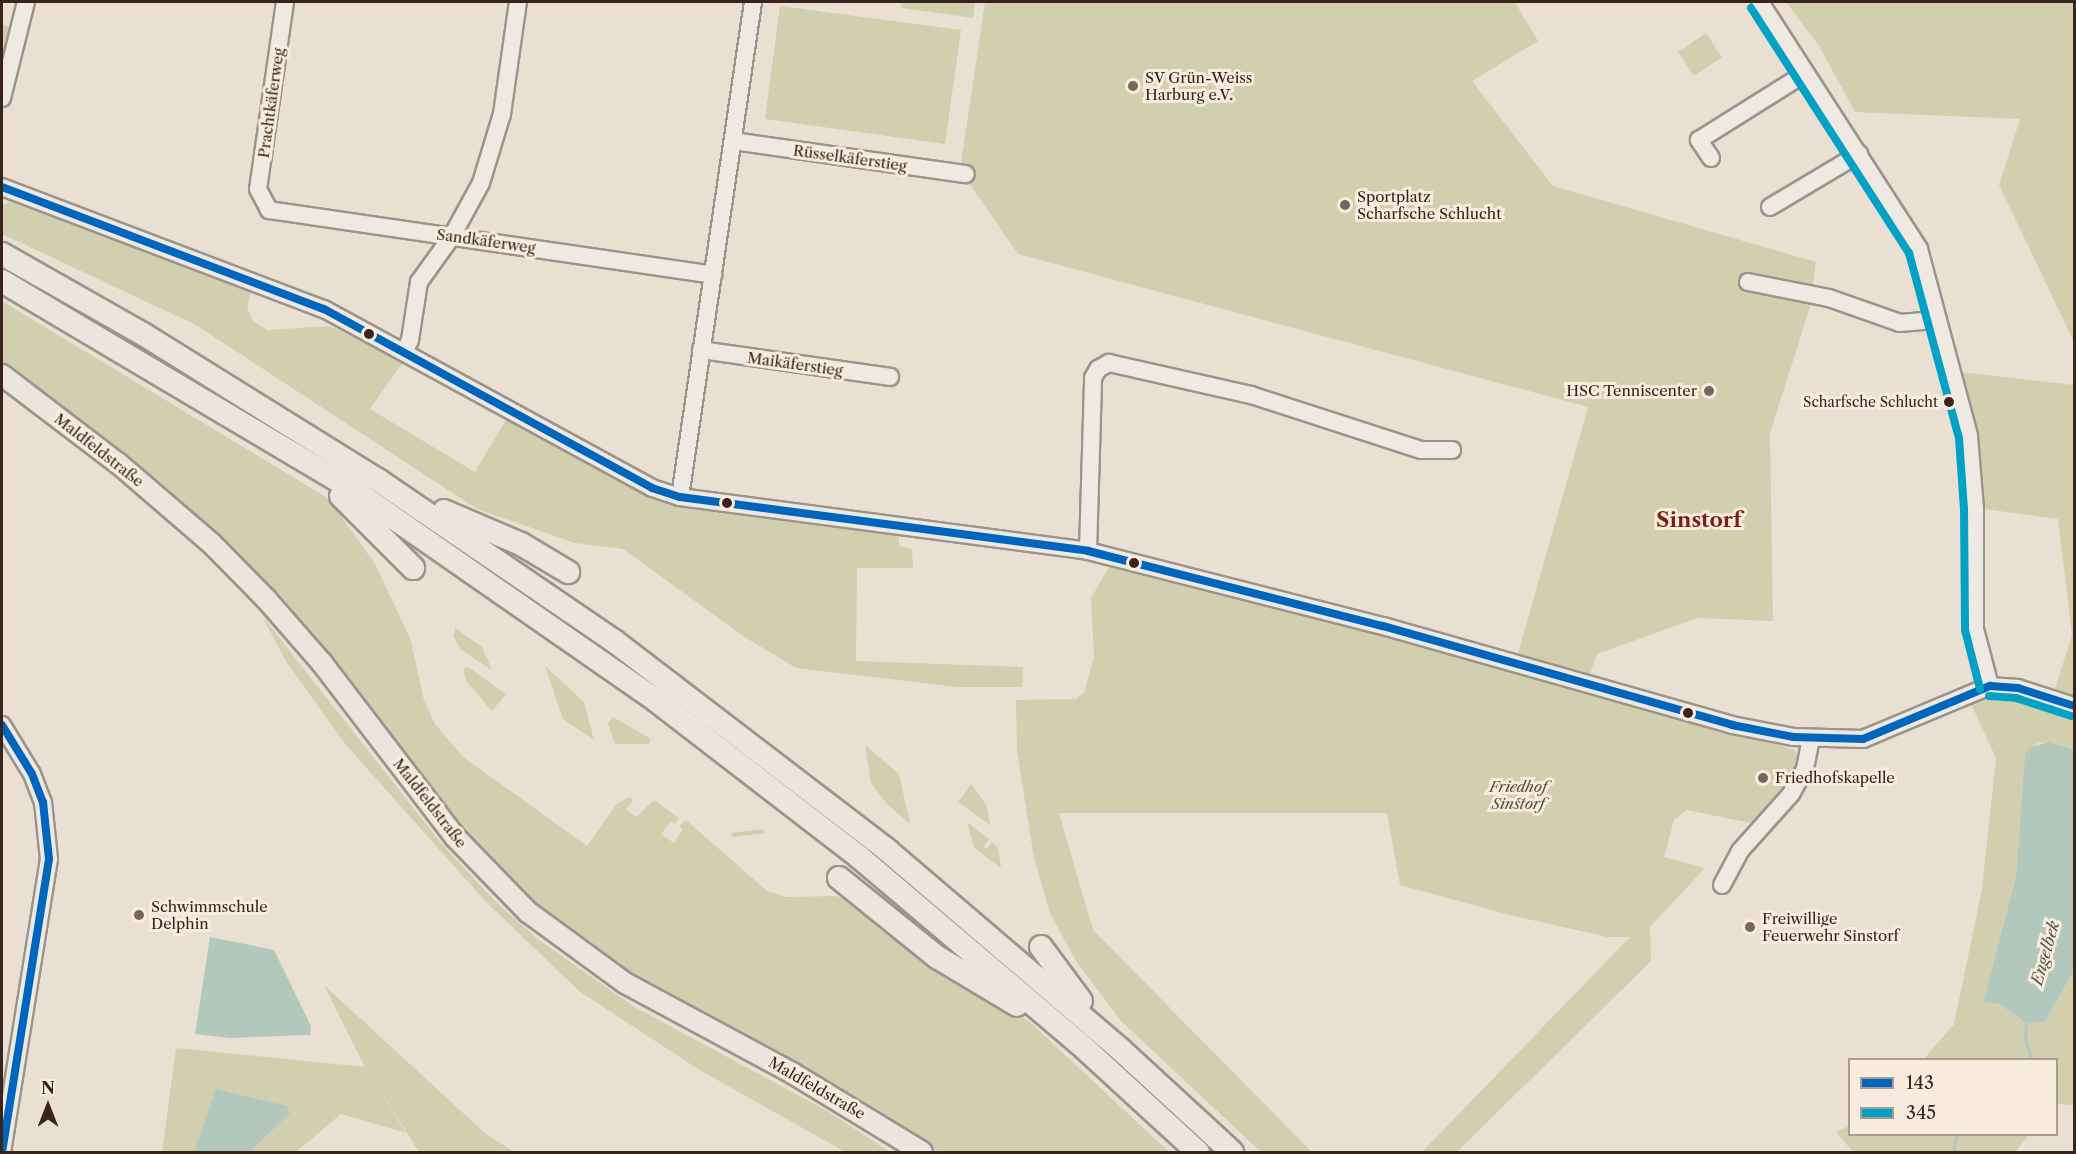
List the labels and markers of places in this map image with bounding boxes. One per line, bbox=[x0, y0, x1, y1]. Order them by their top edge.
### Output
place label: SV Grün-Weiss Harburg e.V. bbox=[1145, 68, 1253, 103]
marker: SV Grün-Weiss Harburg e.V. bbox=[1126, 79, 1140, 93]
place label: Sportplatz Scharfsche Schlucht bbox=[1357, 187, 1502, 222]
marker: Sportplatz Scharfsche Schlucht bbox=[1338, 198, 1352, 212]
unlabelled marker bbox=[363, 328, 375, 340]
place label: HSC Tenniscenter bbox=[1566, 382, 1697, 400]
marker: HSC Tenniscenter bbox=[1702, 384, 1716, 398]
place label: Scharfsche Schlucht bbox=[1803, 394, 1938, 410]
marker: Scharfsche Schlucht bbox=[1943, 396, 1955, 408]
unlabelled marker bbox=[721, 497, 733, 509]
unlabelled marker bbox=[1128, 557, 1140, 569]
unlabelled marker bbox=[1682, 707, 1694, 719]
place label: Friedhofskapelle bbox=[1775, 769, 1895, 787]
marker: Friedhofskapelle bbox=[1756, 771, 1770, 785]
place label: Schwimmschule Delphin bbox=[151, 897, 268, 932]
marker: Schwimmschule Delphin bbox=[132, 908, 146, 922]
place label: Freiwillige Feuerwehr Sinstorf bbox=[1762, 909, 1899, 944]
marker: Freiwillige Feuerwehr Sinstorf bbox=[1743, 920, 1757, 934]

